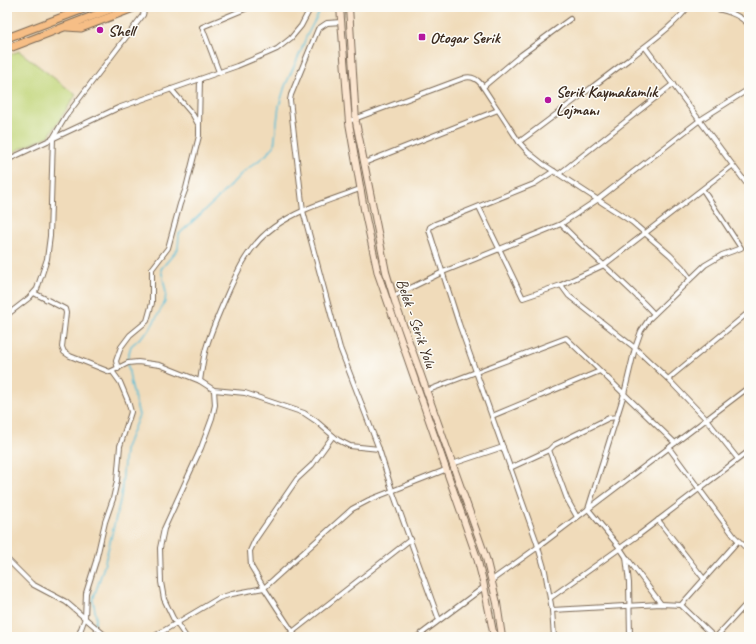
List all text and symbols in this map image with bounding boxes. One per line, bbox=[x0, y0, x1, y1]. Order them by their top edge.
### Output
place label: Shell bbox=[108, 21, 138, 41]
marker: Shell bbox=[95, 25, 105, 35]
place label: Otogar Serik bbox=[430, 28, 502, 48]
marker: Otogar Serik bbox=[417, 32, 427, 42]
place label: Serik Kaymakamlık Lojmanı bbox=[556, 82, 659, 120]
marker: Serik Kaymakamlık Lojmanı bbox=[543, 95, 553, 105]
street label: Belek - Serik Yolu bbox=[391, 276, 441, 372]

